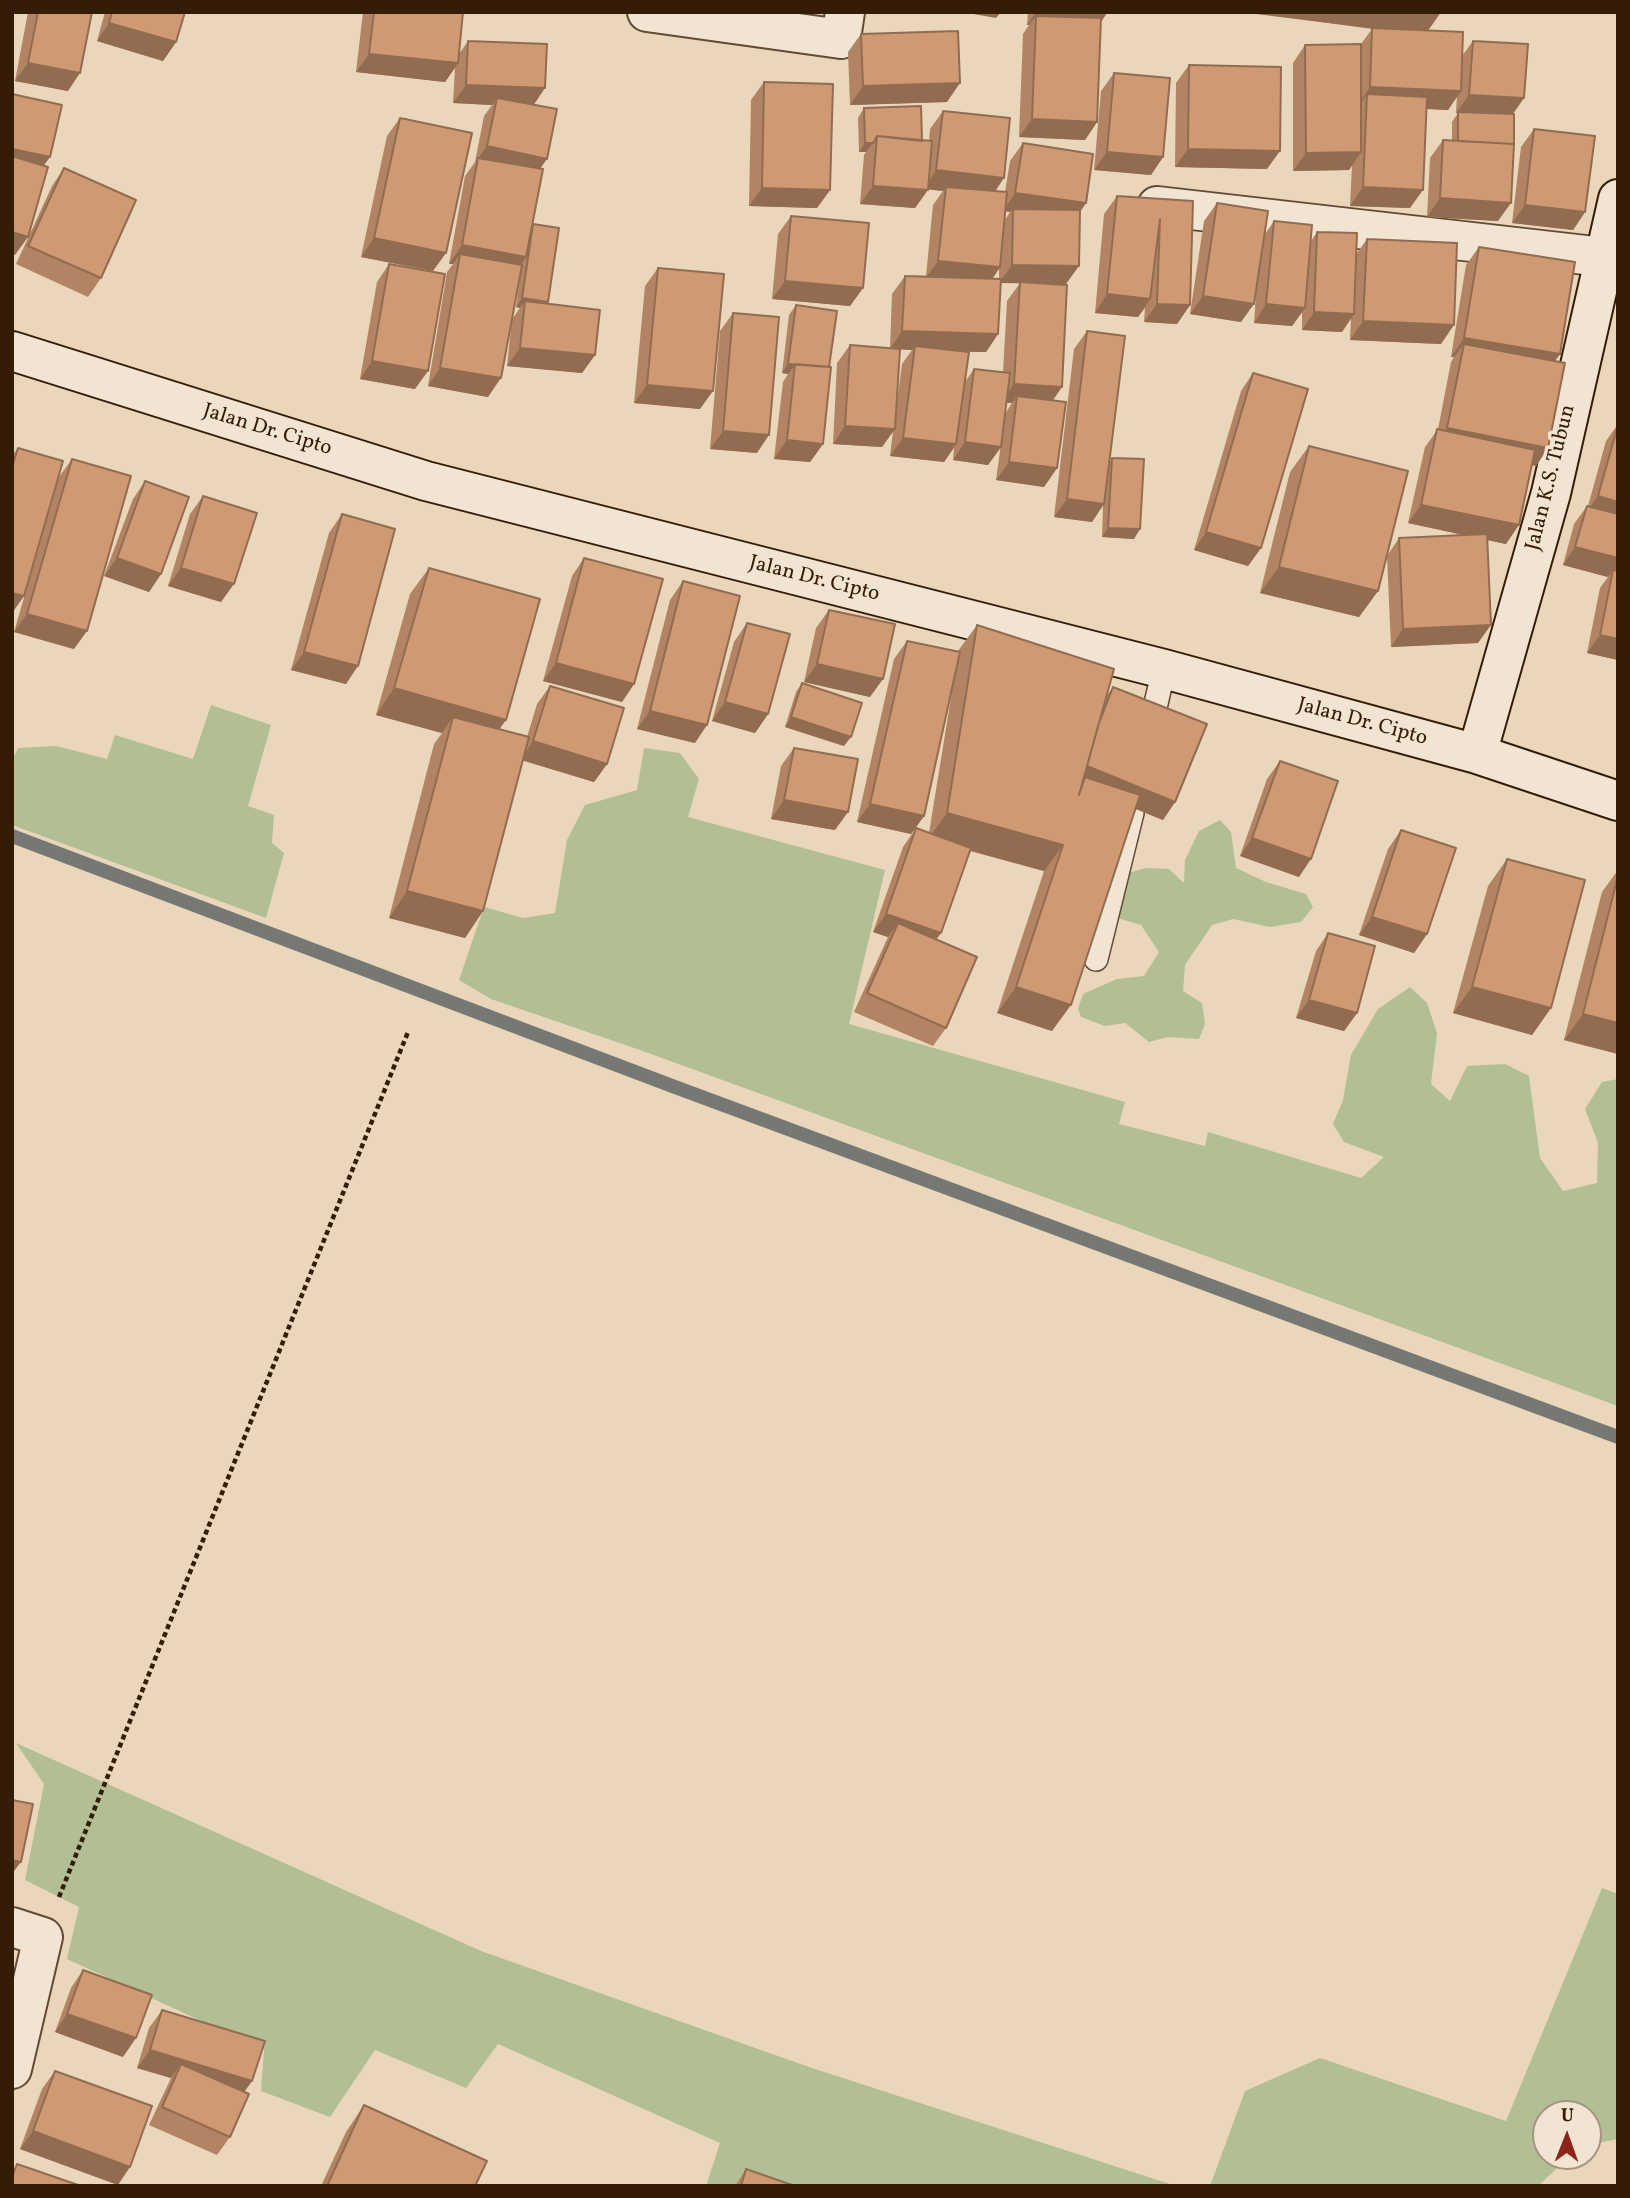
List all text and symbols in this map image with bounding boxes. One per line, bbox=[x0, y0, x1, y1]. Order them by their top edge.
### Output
street label: Jalan Dr. Cipto bbox=[199, 399, 335, 463]
street label: Jalan K.S. Tubun bbox=[1522, 402, 1582, 554]
street label: Jalan Dr. Cipto bbox=[746, 552, 882, 608]
street label: Jalan Dr. Cipto bbox=[1294, 694, 1430, 752]
north arrow bbox=[1532, 2100, 1602, 2170]
text: U bbox=[1561, 2103, 1574, 2129]

